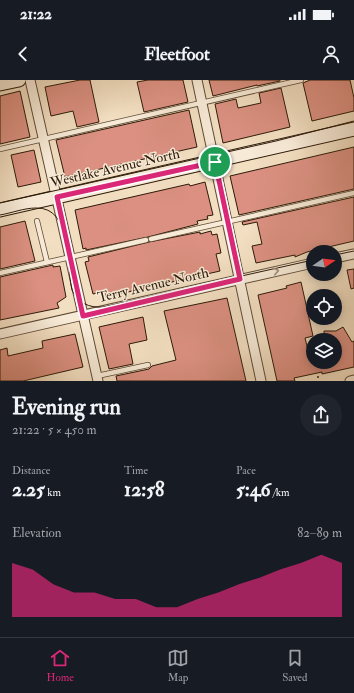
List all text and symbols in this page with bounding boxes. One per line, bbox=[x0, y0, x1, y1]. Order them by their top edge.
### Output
text: 21:22 bbox=[20, 5, 52, 24]
icon: back bbox=[12, 43, 34, 65]
text: Fleetfoot bbox=[144, 43, 210, 66]
icon: person bbox=[320, 43, 342, 65]
street label: Westlake Avenue North bbox=[48, 145, 182, 191]
pin bbox=[198, 145, 232, 179]
icon: arrive bbox=[204, 151, 226, 173]
north arrow bbox=[306, 245, 342, 281]
map controls bbox=[306, 245, 342, 369]
street label: Terry Avenue North bbox=[96, 264, 211, 307]
one-way arrow bbox=[273, 267, 280, 275]
button: locate bbox=[306, 289, 342, 325]
button: layers bbox=[306, 333, 342, 369]
text: Evening run bbox=[12, 393, 121, 421]
button: share bbox=[300, 394, 342, 436]
text: 21:22 · 5 × 450 m bbox=[12, 422, 97, 438]
text: Distance bbox=[12, 464, 50, 477]
text: Time bbox=[124, 464, 148, 477]
text: Pace bbox=[236, 464, 256, 477]
text: 2.25 bbox=[12, 477, 45, 502]
text: 12:58 bbox=[124, 477, 164, 502]
text: 5:46 bbox=[236, 477, 271, 502]
text: km bbox=[45, 486, 61, 499]
text: /km bbox=[271, 486, 290, 499]
text: Elevation bbox=[12, 525, 62, 541]
text: 82–89 m bbox=[297, 525, 342, 541]
tab: Home bbox=[47, 647, 74, 684]
tab: Map bbox=[167, 647, 189, 684]
tab: Saved bbox=[282, 647, 307, 684]

